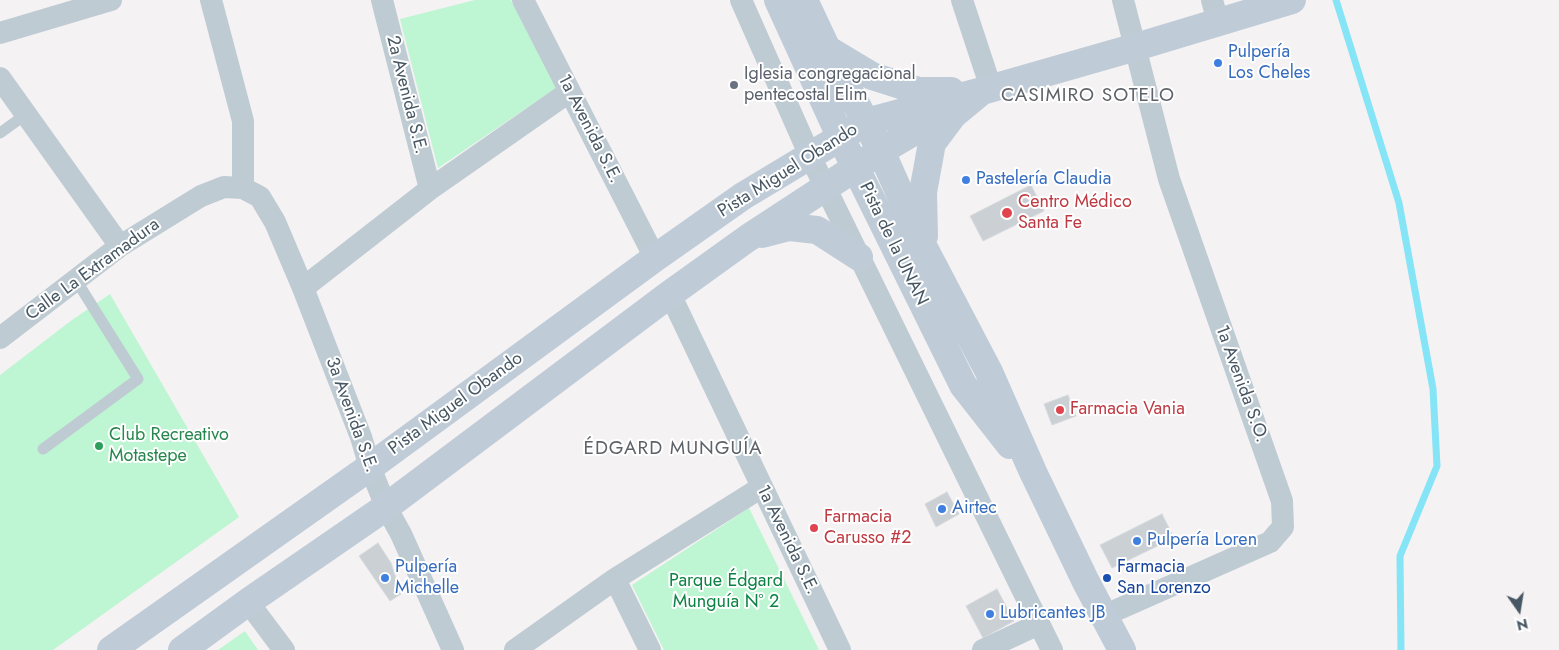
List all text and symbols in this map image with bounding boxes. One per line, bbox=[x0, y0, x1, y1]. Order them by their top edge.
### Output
street label: 2a Avenida S.E. bbox=[381, 34, 431, 156]
place label: Pulpería Los Cheles bbox=[1228, 42, 1310, 84]
marker: Pulpería Los Cheles bbox=[1212, 57, 1224, 69]
place label: Iglesia congregacional pentecostal Elim bbox=[744, 64, 916, 106]
street label: 1a Avenida S.E. bbox=[552, 71, 626, 187]
marker: Iglesia congregacional pentecostal Elim bbox=[728, 79, 740, 91]
district label: CASIMIRO SOTELO bbox=[999, 85, 1177, 107]
street label: Pista Miguel Obando bbox=[714, 119, 862, 223]
place label: Pastelería Claudia bbox=[976, 169, 1111, 191]
marker: Pastelería Claudia bbox=[960, 174, 972, 186]
street label: Pista de la UNAN bbox=[854, 179, 932, 309]
place label: Centro Médico Santa Fe bbox=[1018, 192, 1132, 234]
marker: Centro Médico Santa Fe bbox=[1000, 206, 1014, 220]
street label: Calle La Extramadura bbox=[22, 214, 164, 326]
street label: 1a Avenida S.O. bbox=[1210, 323, 1272, 445]
street label: Pista Miguel Obando bbox=[385, 348, 527, 460]
street label: 3a Avenida S.E. bbox=[320, 355, 382, 475]
place label: Farmacia Vania bbox=[1070, 399, 1185, 421]
marker: Farmacia Vania bbox=[1054, 404, 1066, 416]
place label: Club Recreativo Motastepe bbox=[109, 425, 229, 468]
district label: ÉDGARD MUNGUÍA bbox=[582, 438, 764, 460]
marker: Club Recreativo Motastepe bbox=[93, 440, 105, 452]
street label: 1a Avenida S.E. bbox=[751, 482, 823, 598]
place label: Airtec bbox=[952, 498, 997, 520]
marker: Airtec bbox=[936, 503, 948, 515]
place label: Farmacia Carusso #2 bbox=[824, 507, 911, 550]
marker: Farmacia Carusso #2 bbox=[808, 522, 820, 534]
place label: Pulpería Loren bbox=[1147, 530, 1257, 552]
marker: Pulpería Loren bbox=[1131, 535, 1143, 547]
place label: Pulpería Michelle bbox=[395, 557, 459, 600]
place label: Farmacia San Lorenzo bbox=[1117, 557, 1211, 600]
park label: Parque Édgard Munguía Nº 2 bbox=[669, 571, 783, 614]
marker: Pulpería Michelle bbox=[379, 572, 391, 584]
marker: Farmacia San Lorenzo bbox=[1101, 572, 1113, 584]
north arrow bbox=[1494, 585, 1544, 635]
place label: Lubricantes JB bbox=[1000, 603, 1106, 625]
marker: Lubricantes JB bbox=[984, 608, 996, 620]
text: N bbox=[1515, 614, 1530, 636]

